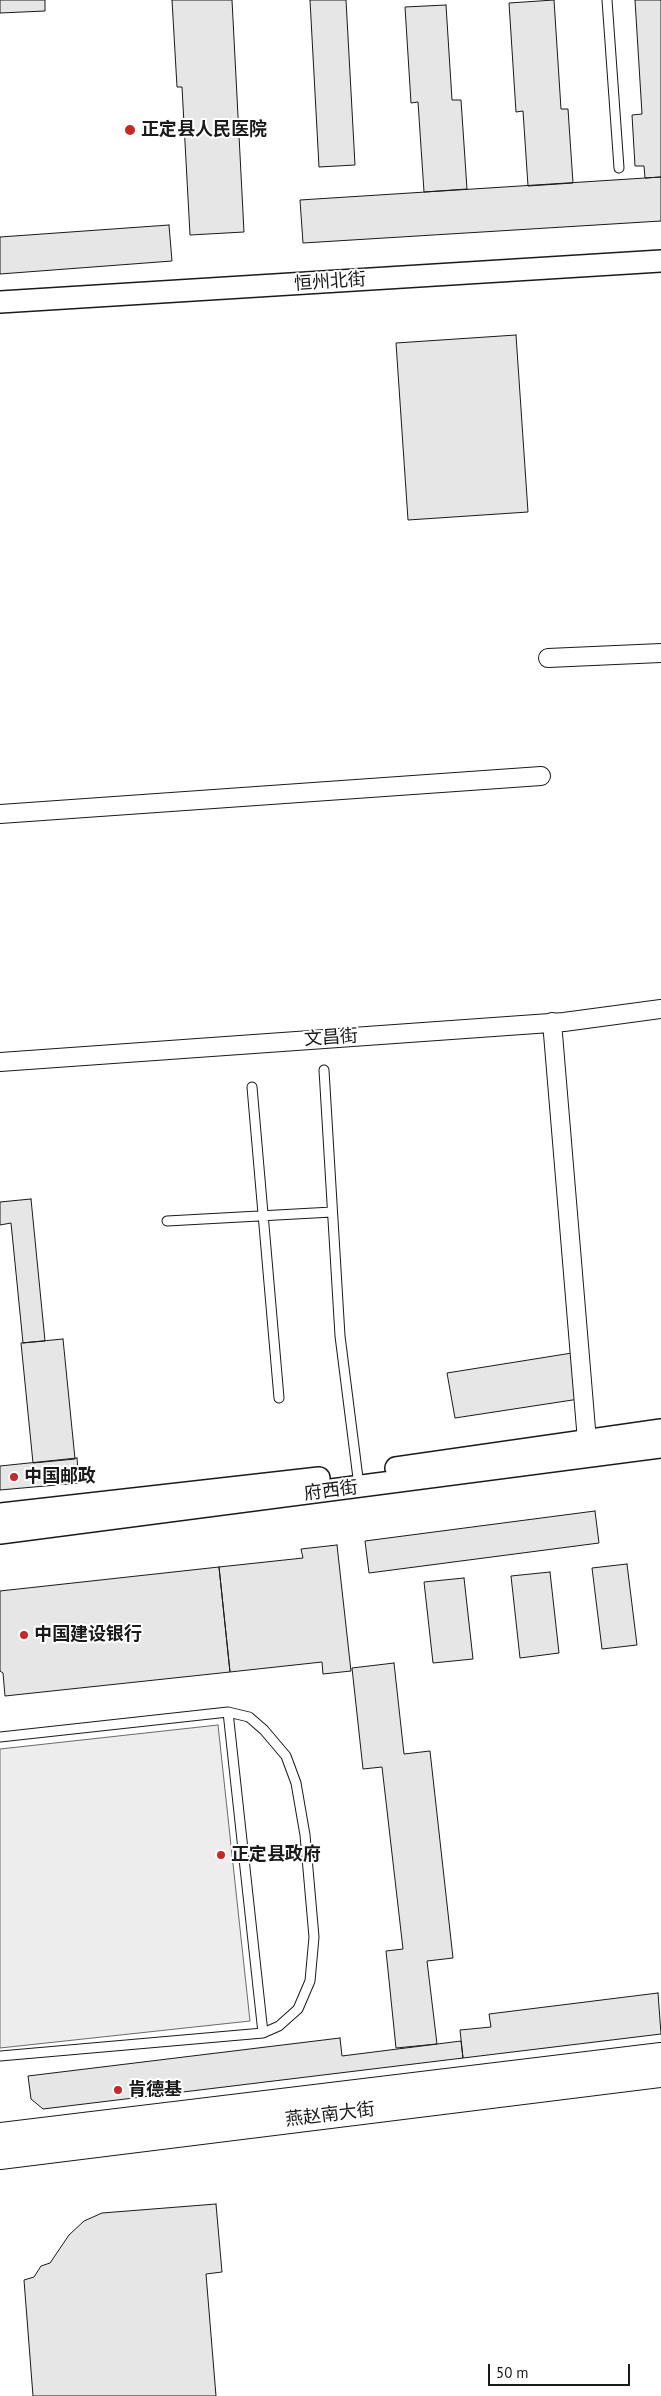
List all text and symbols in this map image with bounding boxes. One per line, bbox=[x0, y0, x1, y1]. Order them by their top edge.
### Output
place label: 正定县人民医院 bbox=[141, 119, 267, 141]
marker: 正定县人民医院 bbox=[123, 123, 137, 137]
street label: 恒州北街 bbox=[293, 269, 367, 295]
street label: 文昌街 bbox=[303, 1025, 359, 1051]
place label: 中国邮政 bbox=[24, 1466, 96, 1488]
marker: 中国邮政 bbox=[8, 1471, 20, 1483]
street label: 府西街 bbox=[303, 1477, 359, 1505]
place label: 中国建设银行 bbox=[34, 1624, 142, 1646]
marker: 中国建设银行 bbox=[18, 1629, 30, 1641]
place label: 正定县政府 bbox=[231, 1844, 321, 1866]
marker: 正定县政府 bbox=[215, 1849, 227, 1861]
place label: 肯德基 bbox=[128, 2079, 182, 2101]
marker: 肯德基 bbox=[112, 2084, 124, 2096]
street label: 燕赵南大街 bbox=[284, 2099, 376, 2131]
scale bar bbox=[491, 2354, 634, 2386]
text: 50 m bbox=[496, 2363, 529, 2382]

